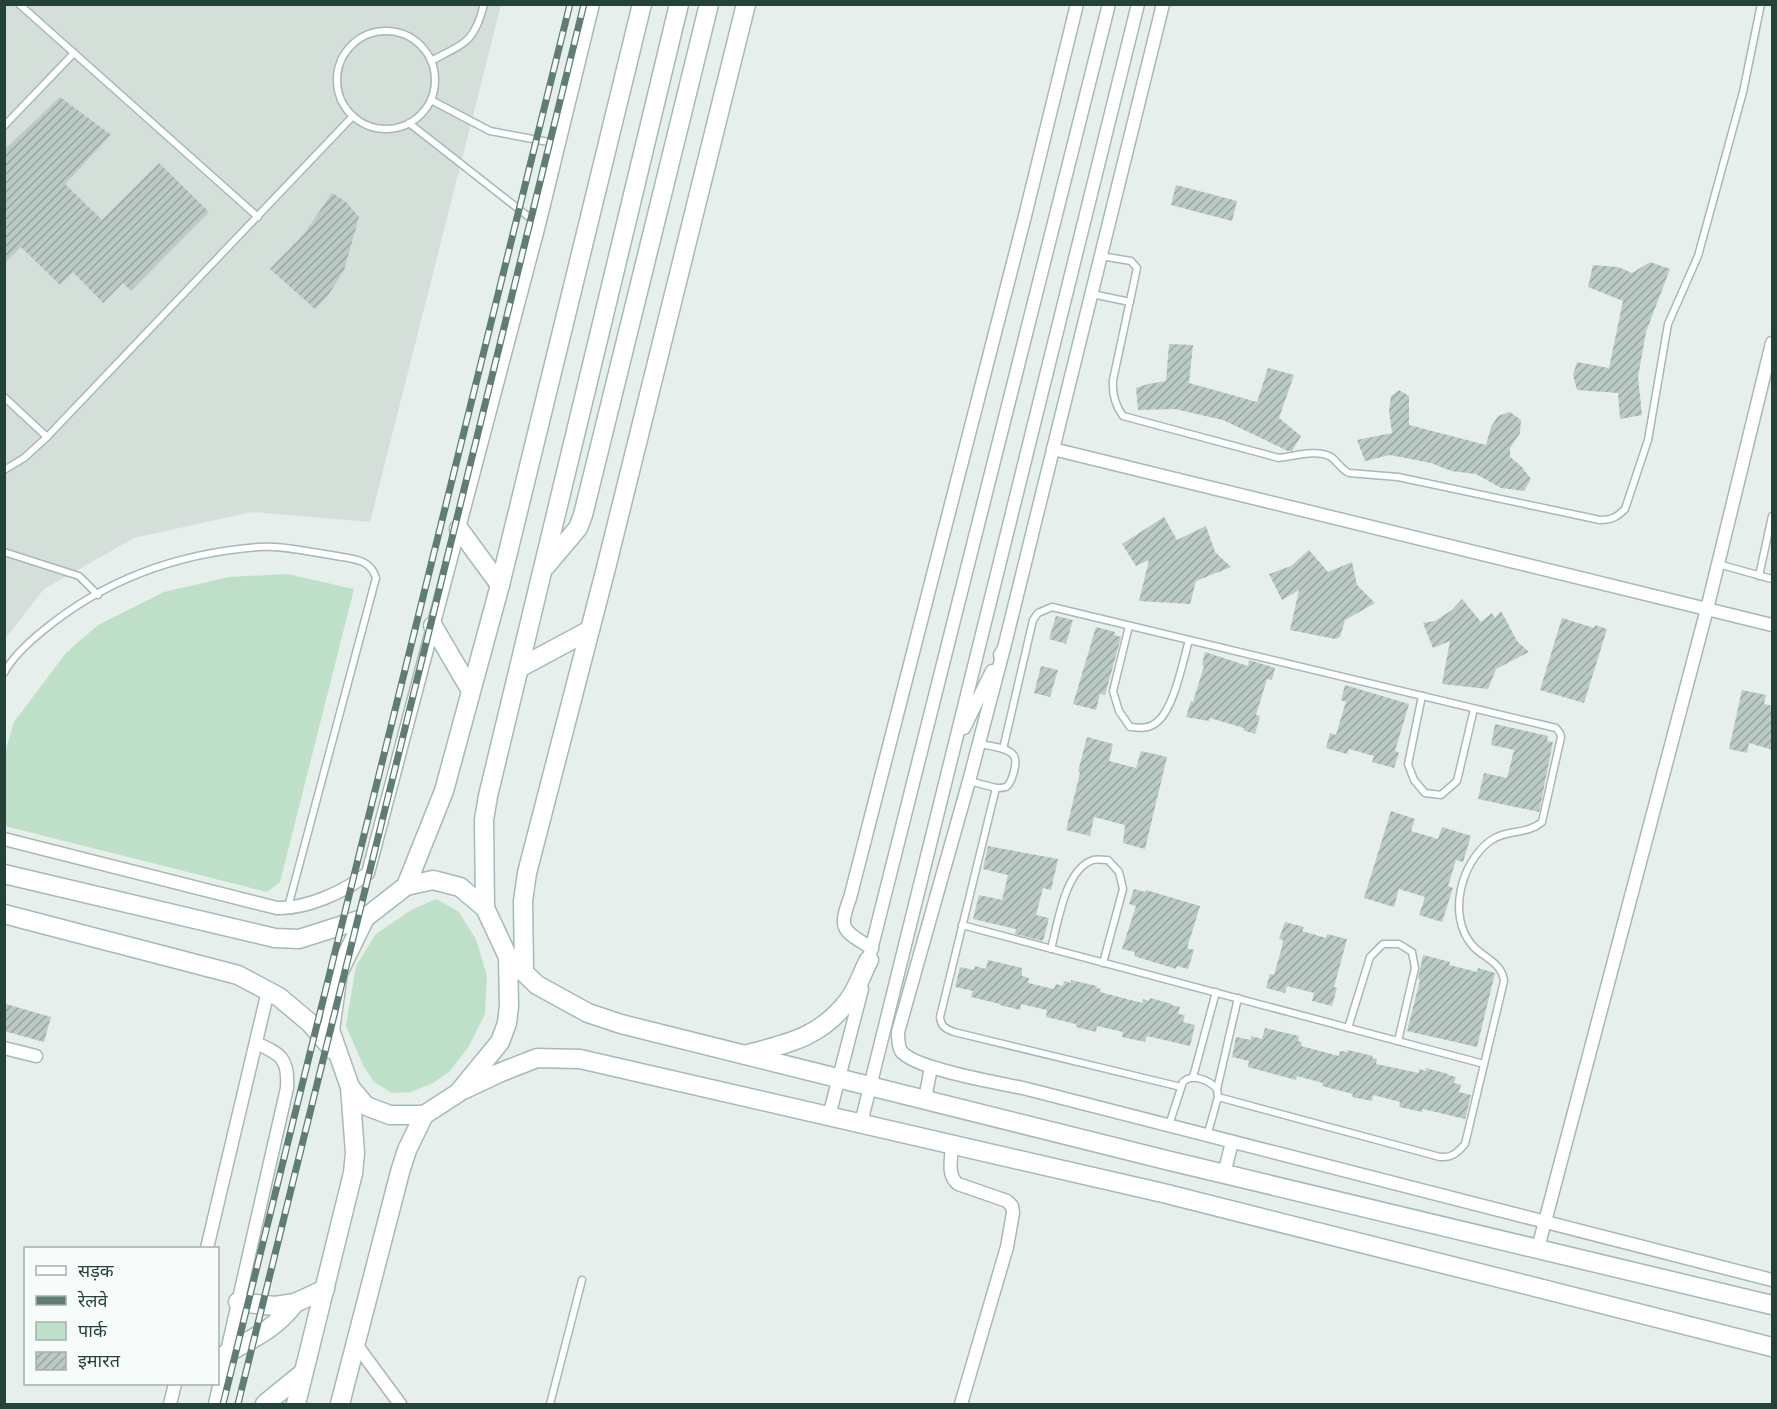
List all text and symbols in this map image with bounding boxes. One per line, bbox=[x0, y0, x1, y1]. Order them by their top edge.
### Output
legend bbox=[24, 1247, 219, 1385]
text: सड़क bbox=[78, 1259, 115, 1281]
text: रेलवे bbox=[77, 1289, 109, 1311]
text: पार्क bbox=[78, 1319, 108, 1341]
text: इमारत bbox=[78, 1349, 121, 1371]

